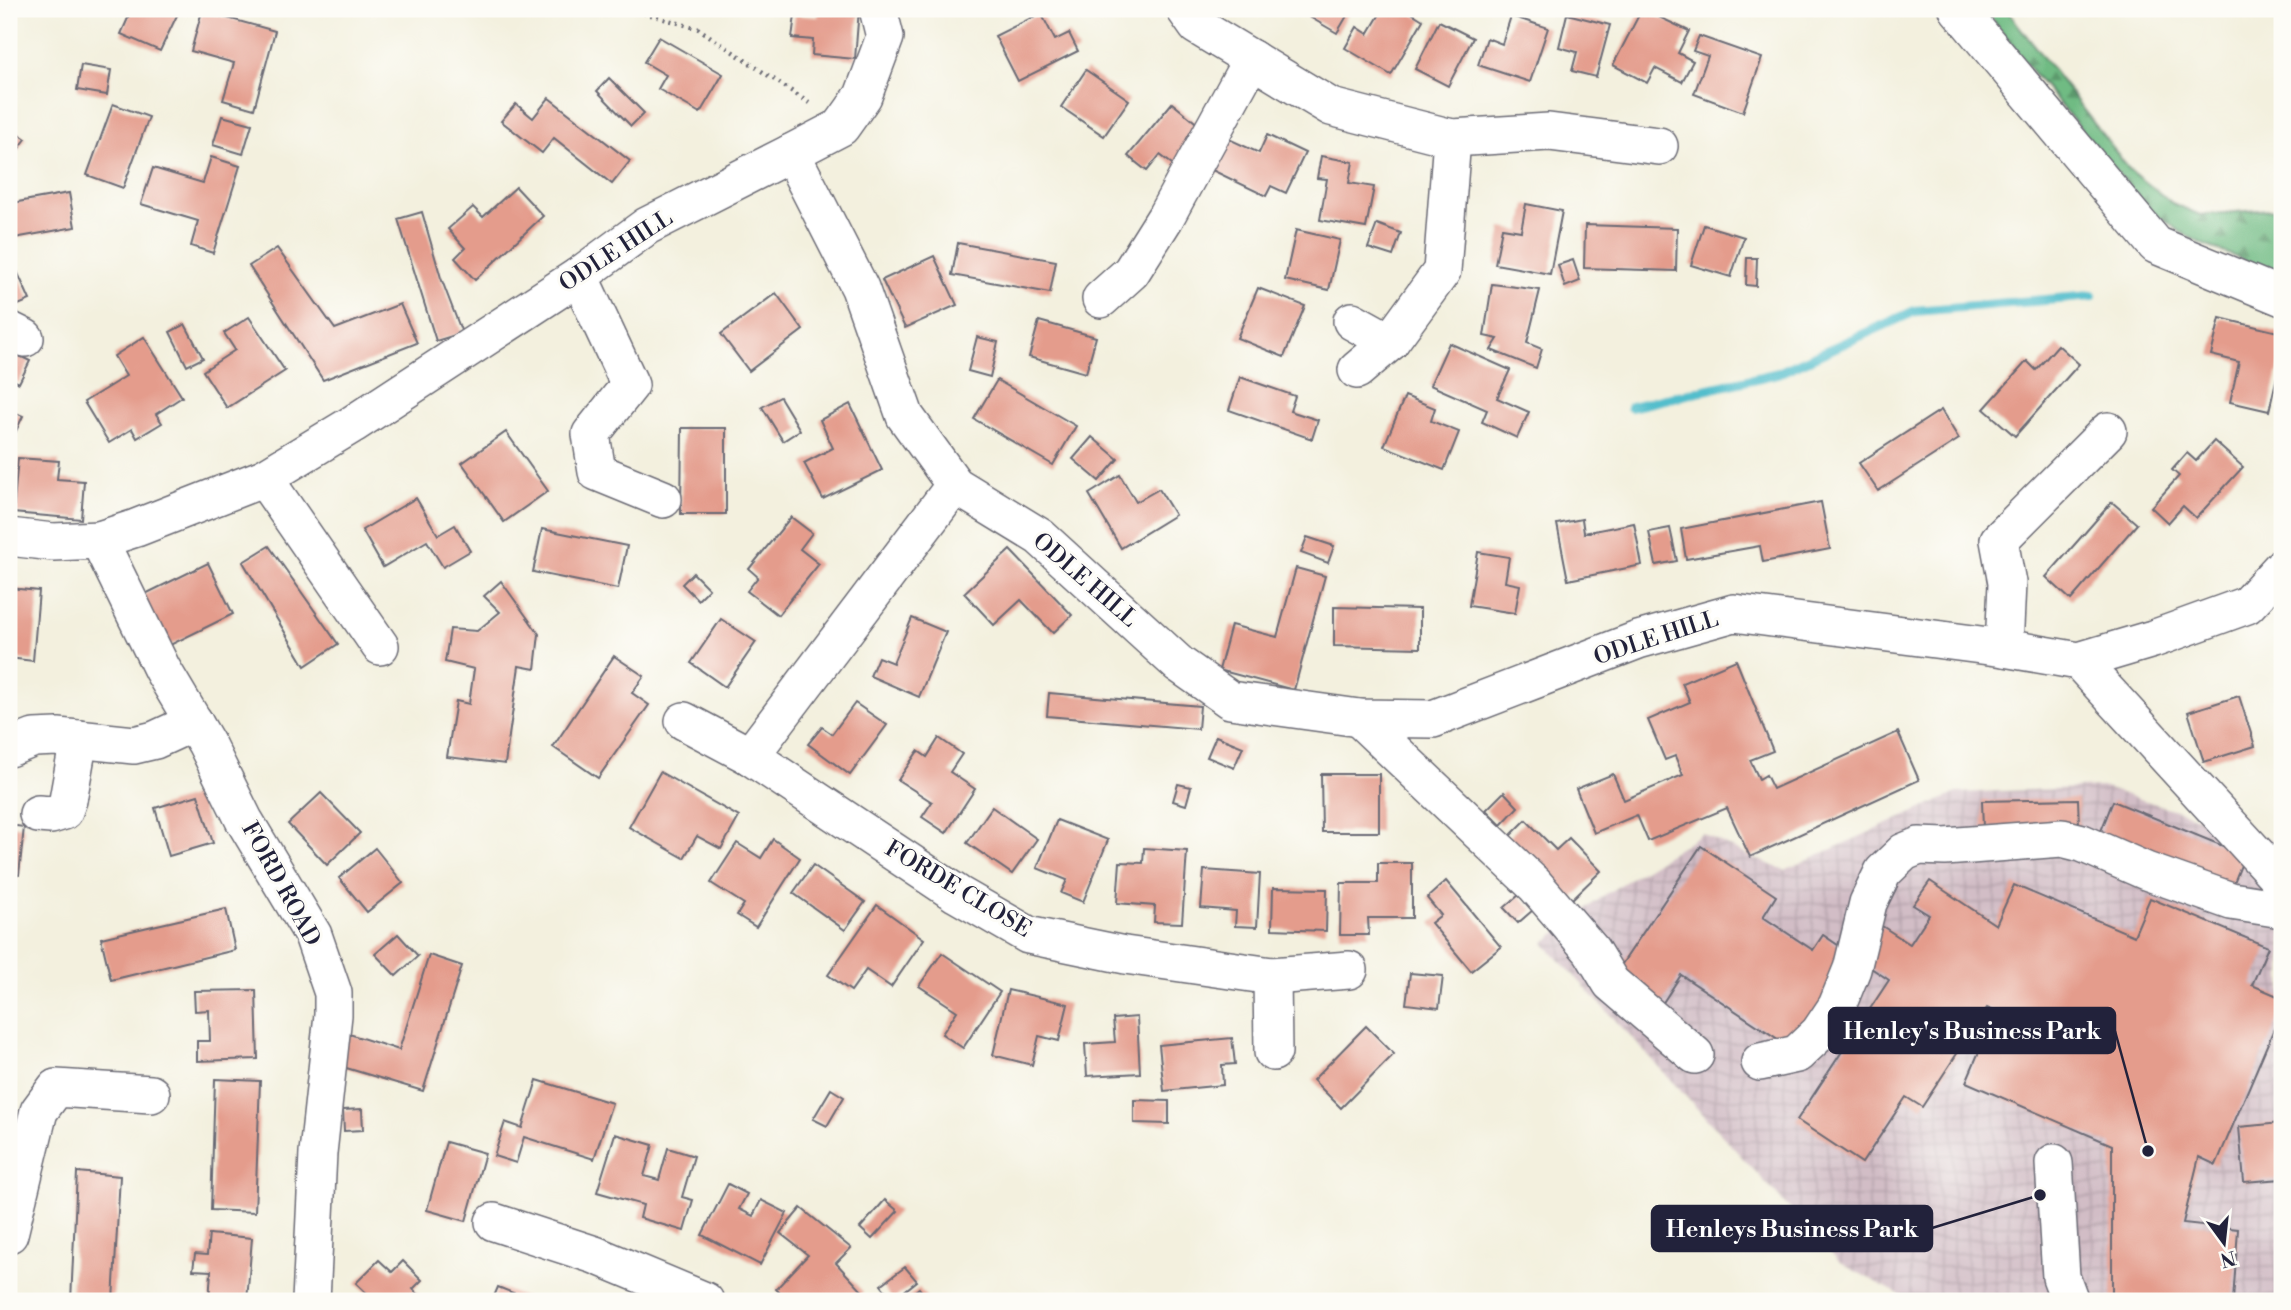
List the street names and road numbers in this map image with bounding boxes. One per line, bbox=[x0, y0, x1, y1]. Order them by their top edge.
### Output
street label: ODLE HILL bbox=[554, 204, 678, 298]
street label: ODLE HILL bbox=[1027, 527, 1143, 633]
street label: ODLE HILL bbox=[1590, 605, 1722, 671]
street label: FORD ROAD bbox=[235, 817, 327, 951]
street label: FORDE CLOSE bbox=[880, 834, 1036, 944]

